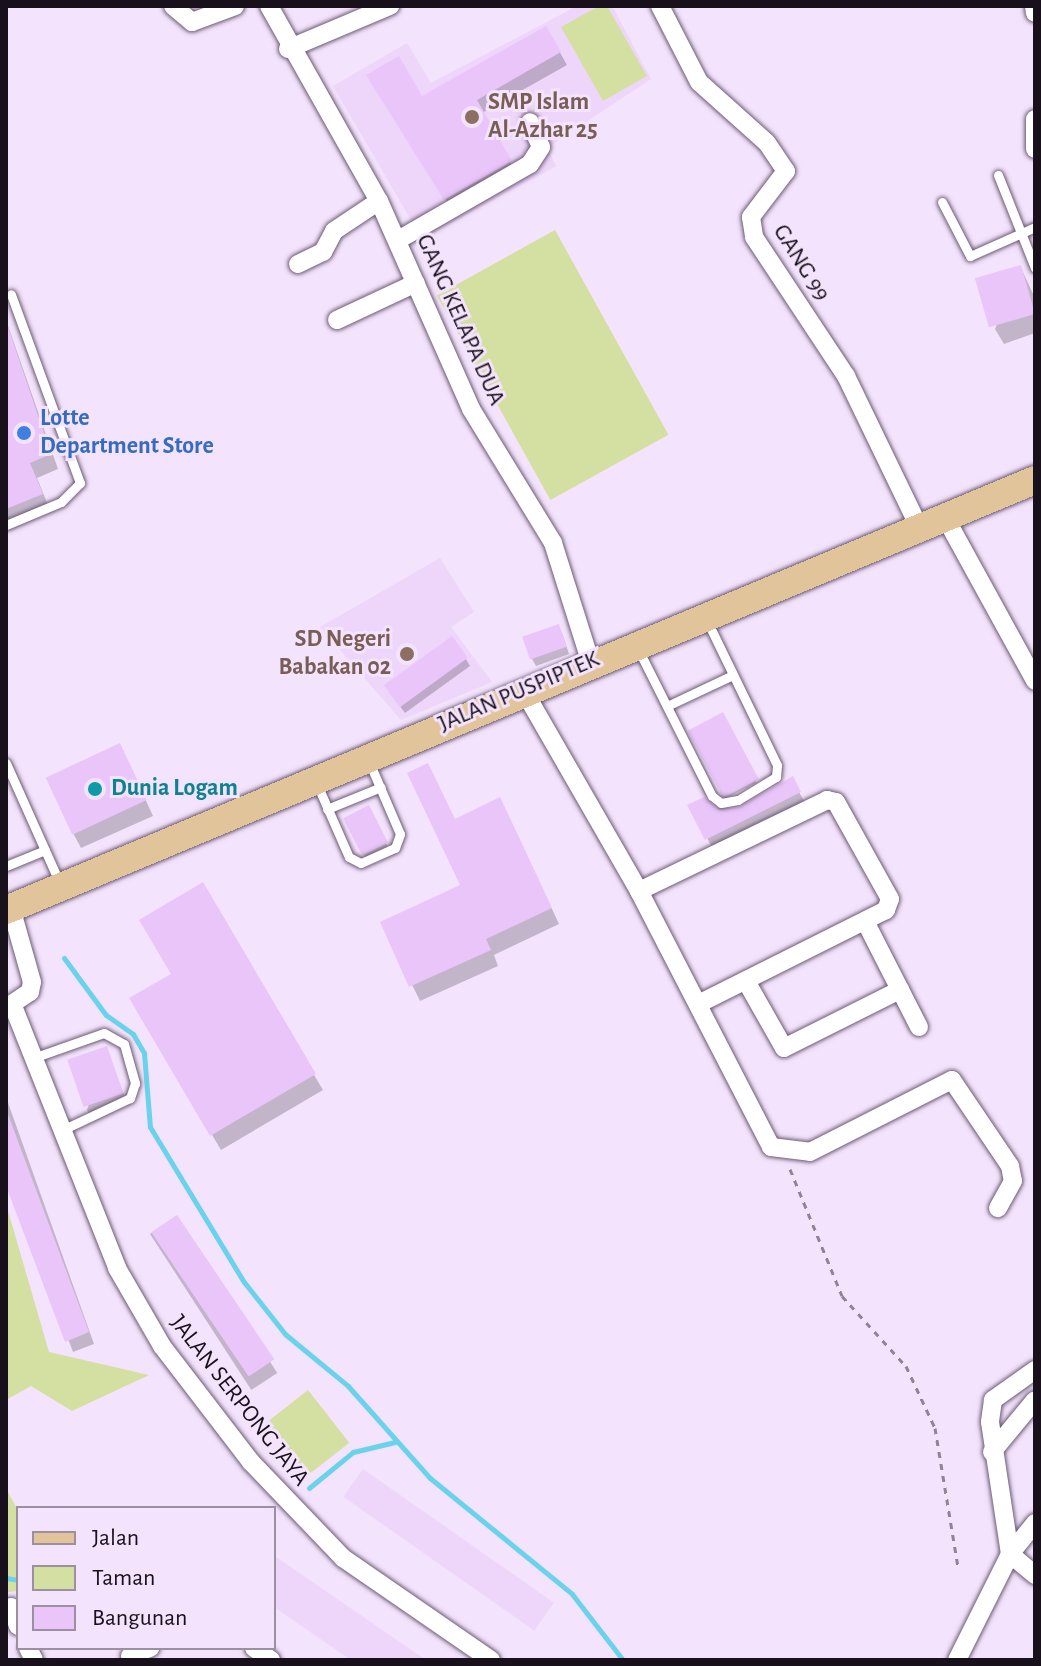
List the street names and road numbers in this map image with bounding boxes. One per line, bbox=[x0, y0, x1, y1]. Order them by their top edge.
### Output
street label: GANG 99 bbox=[766, 219, 836, 307]
street label: GANG KELAPA DUA bbox=[409, 230, 511, 410]
street label: JALAN PUSPIPTEK bbox=[434, 645, 604, 739]
street label: JALAN SERPONG JAYA bbox=[163, 1310, 315, 1492]

